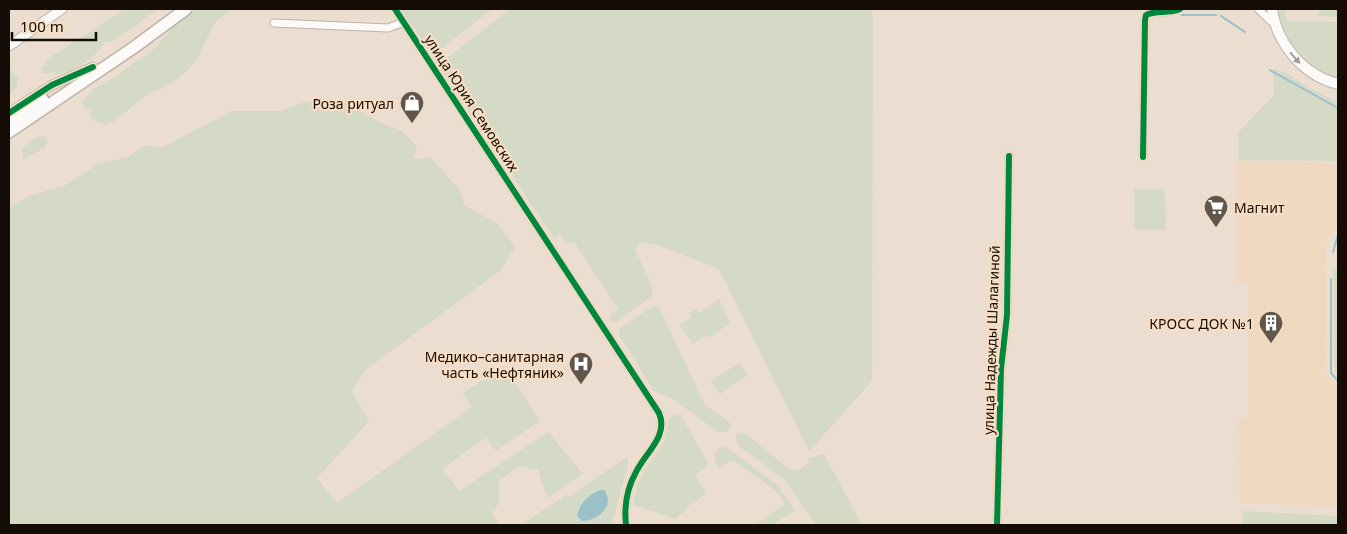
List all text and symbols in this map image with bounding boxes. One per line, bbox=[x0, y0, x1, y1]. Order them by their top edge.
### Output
scale bar bbox=[12, 10, 96, 42]
text: 100 m bbox=[20, 16, 64, 36]
street label: улица Юрия Семовских bbox=[420, 31, 524, 176]
one-way arrow bbox=[1289, 51, 1301, 63]
shop icon: Роза ритуал bbox=[399, 90, 425, 124]
place label: Роза ритуал bbox=[312, 94, 394, 113]
supermarket icon: Магнит bbox=[1203, 194, 1229, 228]
place label: Магнит bbox=[1234, 198, 1285, 217]
street label: улица Надежды Шалагиной bbox=[978, 245, 1004, 435]
building icon: КРОСС ДОК №1 bbox=[1258, 310, 1284, 344]
place label: КРОСС ДОК №1 bbox=[1149, 314, 1254, 333]
place label: Медико–санитарная часть «Нефтяник» bbox=[425, 347, 564, 382]
hospital icon: Медико–санитарная часть «Нефтяник» bbox=[568, 351, 594, 385]

